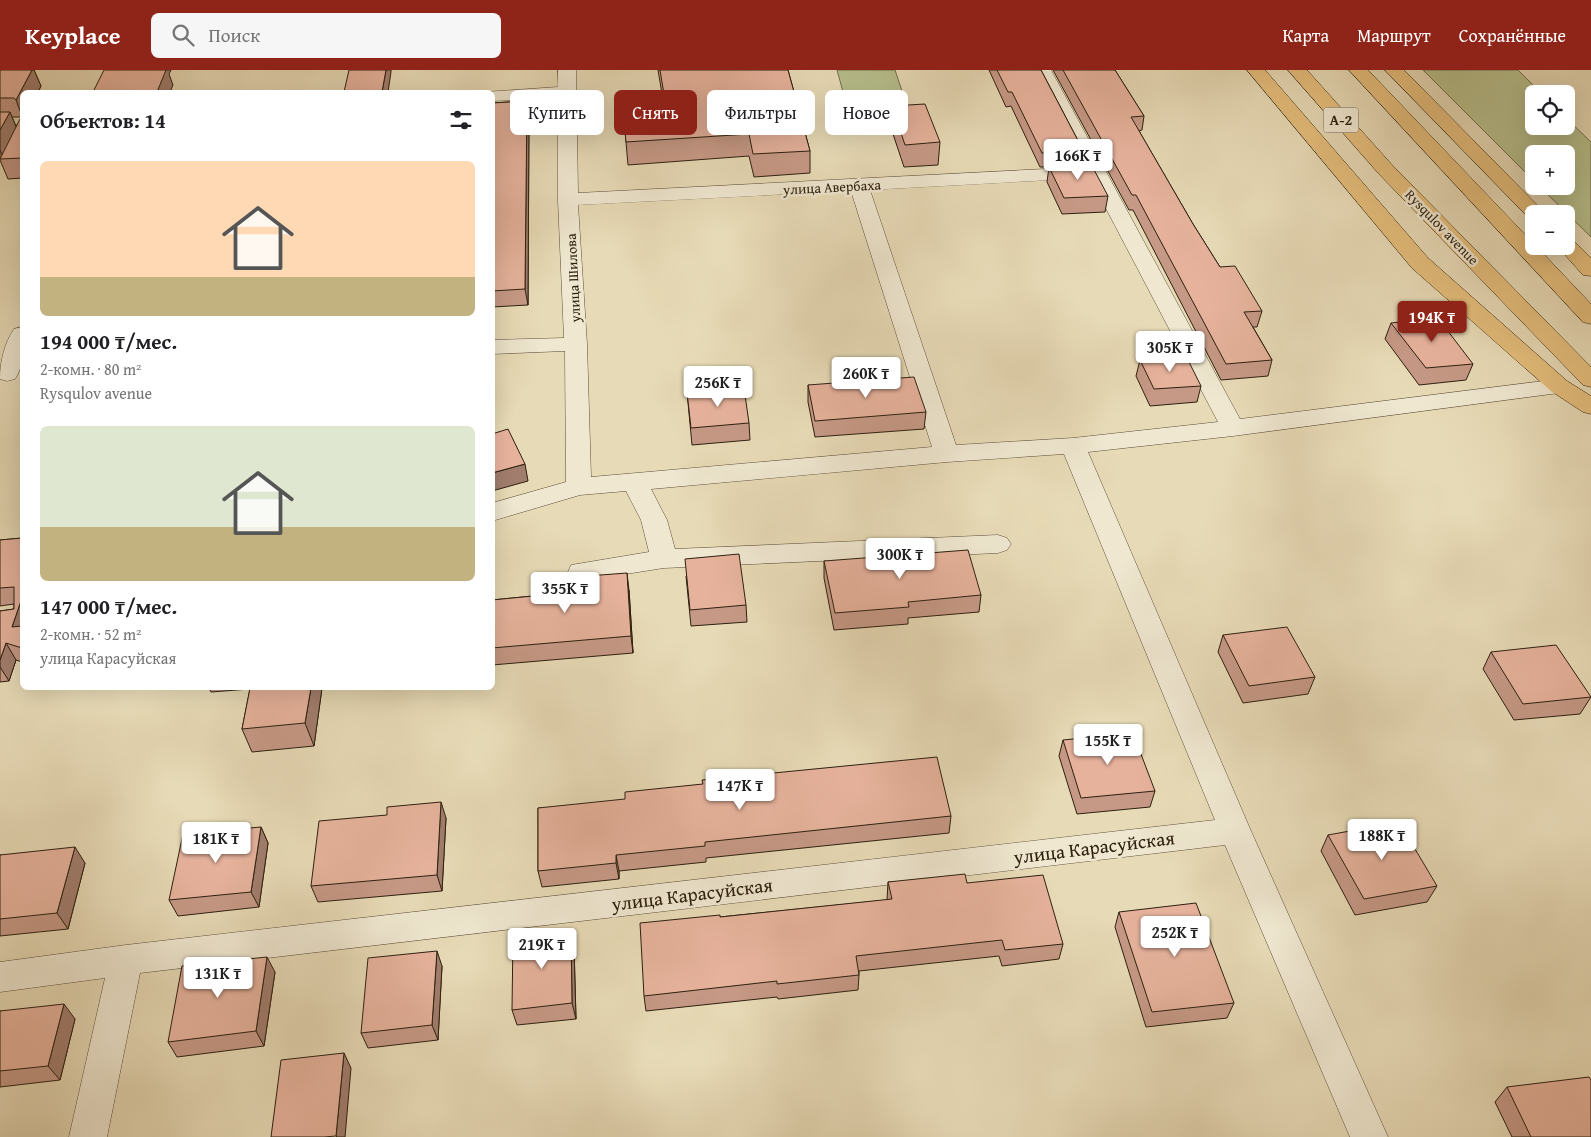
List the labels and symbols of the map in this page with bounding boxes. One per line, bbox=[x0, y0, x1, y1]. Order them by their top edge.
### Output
road number: A-2 bbox=[1324, 108, 1358, 132]
pin: 166K ₸ bbox=[1037, 138, 1119, 181]
street label: улица Авербаха bbox=[782, 174, 882, 200]
street label: Rysqulov avenue bbox=[1401, 185, 1484, 270]
street label: улица Шилова bbox=[561, 233, 585, 324]
pin: 194K ₸ bbox=[1391, 300, 1473, 343]
pin: 305K ₸ bbox=[1129, 330, 1211, 373]
pin: 260K ₸ bbox=[825, 356, 907, 399]
pin: 256K ₸ bbox=[677, 366, 759, 408]
pin: 300K ₸ bbox=[859, 538, 941, 580]
pin: 355K ₸ bbox=[524, 572, 606, 614]
pin: 155K ₸ bbox=[1067, 724, 1149, 766]
pin: 147K ₸ bbox=[699, 768, 781, 811]
pin: 188K ₸ bbox=[1341, 818, 1423, 861]
pin: 181K ₸ bbox=[175, 822, 257, 864]
street label: улица Карасуйская bbox=[1011, 823, 1176, 871]
street label: улица Карасуйская bbox=[609, 870, 774, 918]
pin: 252K ₸ bbox=[1134, 916, 1216, 958]
pin: 219K ₸ bbox=[501, 928, 583, 970]
pin: 131K ₸ bbox=[177, 956, 259, 999]

